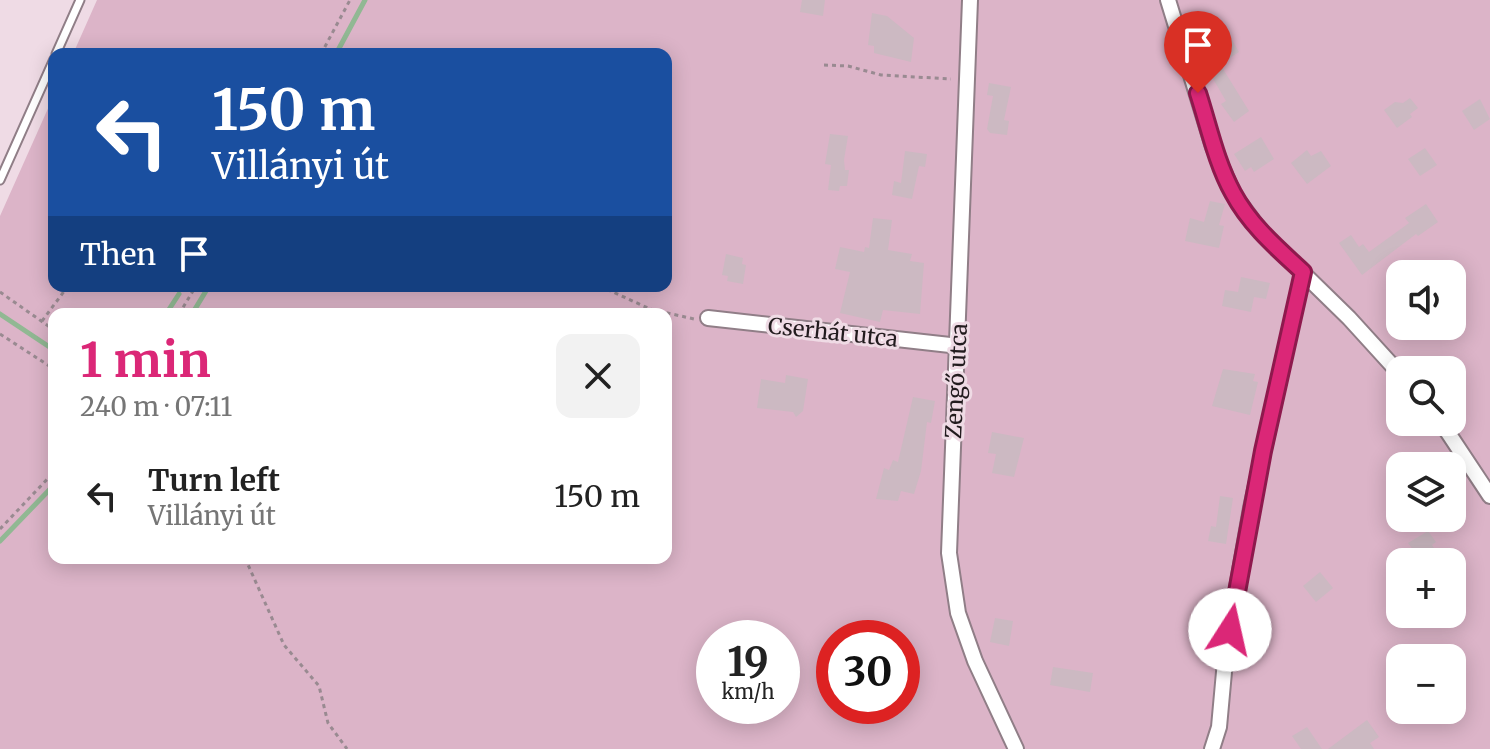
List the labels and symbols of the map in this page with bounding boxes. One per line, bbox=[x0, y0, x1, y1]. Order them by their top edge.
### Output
pin bbox=[1164, 11, 1232, 93]
street label: Cserhát utca bbox=[767, 311, 900, 353]
street label: Zengő utca bbox=[939, 322, 973, 440]
position arrow bbox=[1188, 588, 1272, 672]
speed limit sign: 30 bbox=[816, 620, 920, 724]

